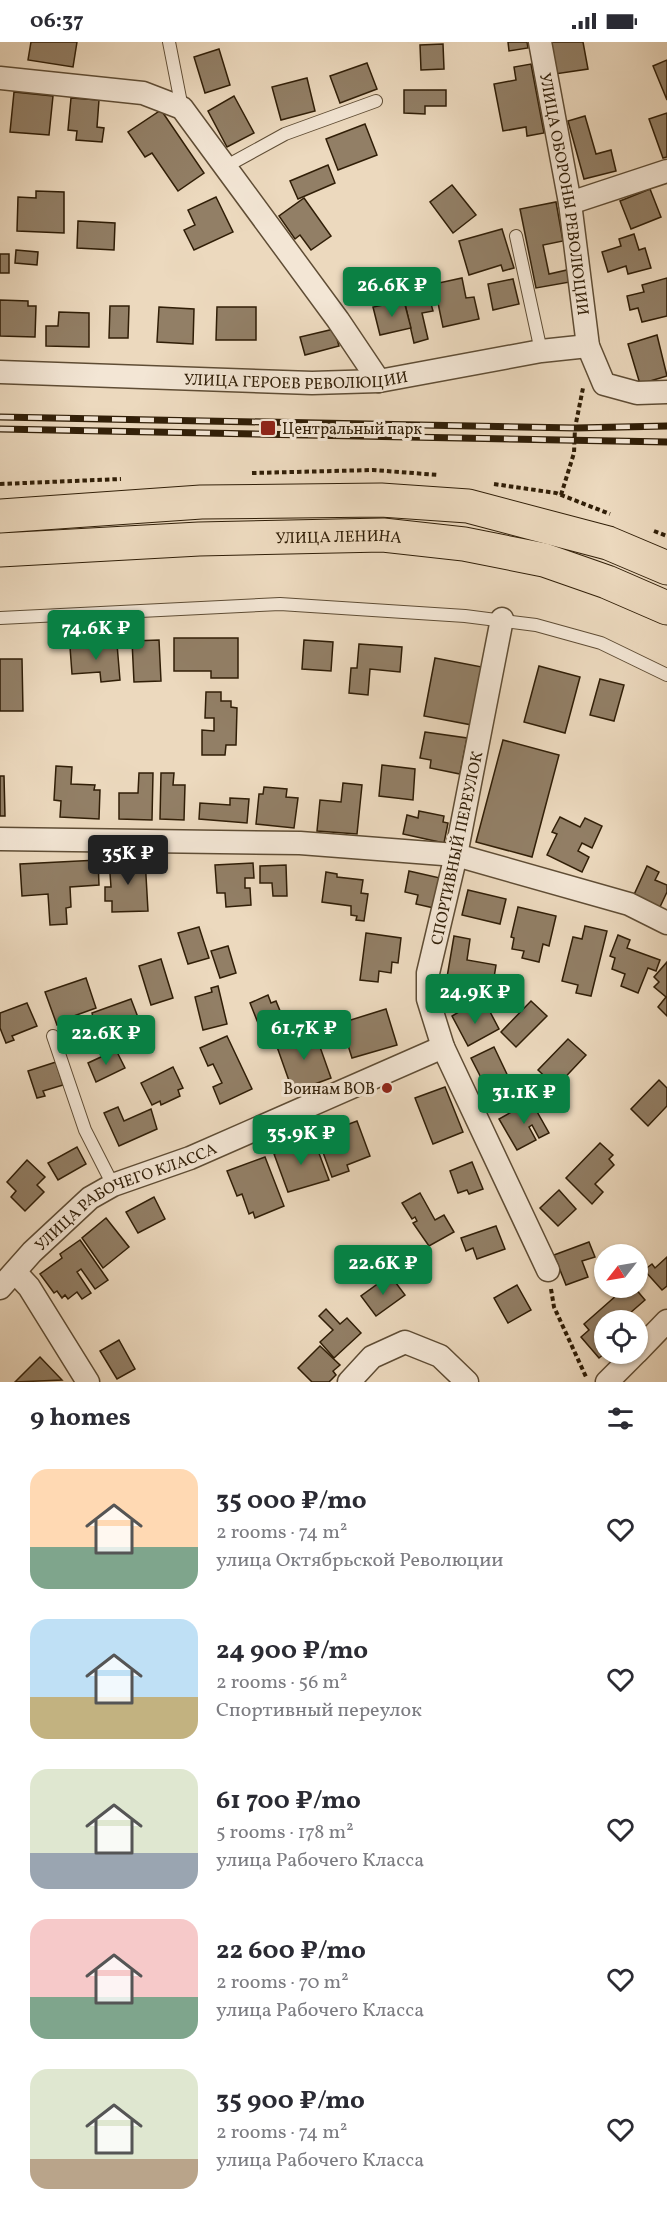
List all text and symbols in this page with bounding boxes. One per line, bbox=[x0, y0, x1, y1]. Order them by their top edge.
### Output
text: 06:37 bbox=[30, 6, 84, 37]
street label: УЛИЦА ОБОРОНЫ РЕВОЛЮЦИИ bbox=[533, 71, 593, 317]
pin: 26.6K ₽ bbox=[337, 267, 447, 318]
text: 26.6K ₽ bbox=[357, 272, 427, 300]
street label: УЛИЦА ГЕРОЕВ РЕВОЛЮЦИИ bbox=[183, 367, 410, 396]
marker: Центральный парк bbox=[259, 419, 277, 437]
place label: Центральный парк bbox=[282, 419, 422, 441]
street label: УЛИЦА ЛЕНИНА bbox=[275, 526, 403, 550]
pin: 74.6K ₽ bbox=[41, 610, 151, 661]
text: 74.6K ₽ bbox=[62, 615, 130, 643]
street label: СПОРТИВНЫЙ ПЕРЕУЛОК bbox=[427, 749, 489, 947]
pin: 35K ₽ bbox=[86, 835, 170, 886]
text: 35K ₽ bbox=[102, 840, 154, 868]
pin: 24.9K ₽ bbox=[420, 974, 530, 1025]
text: 24.9K ₽ bbox=[439, 979, 511, 1007]
pin: 61.7K ₽ bbox=[249, 1010, 359, 1061]
pin: 22.6K ₽ bbox=[51, 1015, 161, 1066]
text: 61.7K ₽ bbox=[271, 1015, 337, 1043]
text: 22.6K ₽ bbox=[71, 1020, 141, 1048]
pin: 31.1K ₽ bbox=[469, 1074, 579, 1125]
place label: Воинам ВОВ bbox=[283, 1079, 375, 1101]
text: 31.1K ₽ bbox=[492, 1079, 556, 1107]
marker: Воинам ВОВ bbox=[380, 1081, 394, 1095]
pin: 35.9K ₽ bbox=[246, 1115, 356, 1166]
text: 35.9K ₽ bbox=[267, 1120, 335, 1148]
street label: УЛИЦА РАБОЧЕГО КЛАССА bbox=[31, 1139, 221, 1257]
north arrow bbox=[594, 1244, 648, 1298]
map controls bbox=[594, 1244, 648, 1364]
pin: 22.6K ₽ bbox=[328, 1245, 438, 1296]
text: 22.6K ₽ bbox=[348, 1250, 418, 1278]
button: locate bbox=[594, 1310, 648, 1364]
text: 9 homes bbox=[30, 1400, 131, 1436]
icon: filters bbox=[604, 1402, 637, 1435]
text: 35 000 ₽/mo bbox=[216, 1483, 367, 1519]
icon: home bbox=[78, 1493, 150, 1565]
icon: heart bbox=[604, 1513, 637, 1546]
text: 2 rooms · 74 m² bbox=[216, 1519, 347, 1547]
text: улица Октябрьской Революции bbox=[216, 1547, 504, 1575]
text: 24 900 ₽/mo bbox=[216, 1633, 368, 1669]
icon: home bbox=[78, 1643, 150, 1715]
icon: heart bbox=[604, 1663, 637, 1696]
text: 2 rooms · 56 m² bbox=[216, 1669, 347, 1697]
text: Спортивный переулок bbox=[216, 1697, 422, 1725]
text: 61 700 ₽/mo bbox=[216, 1783, 361, 1819]
icon: home bbox=[78, 1793, 150, 1865]
icon: heart bbox=[604, 1813, 637, 1846]
text: 5 rooms · 178 m² bbox=[216, 1819, 354, 1847]
text: улица Рабочего Класса bbox=[216, 1847, 424, 1875]
text: 22 600 ₽/mo bbox=[216, 1933, 366, 1969]
icon: home bbox=[78, 1943, 150, 2015]
icon: heart bbox=[604, 1963, 637, 1996]
text: 2 rooms · 70 m² bbox=[216, 1969, 349, 1997]
text: улица Рабочего Класса bbox=[216, 1997, 424, 2025]
text: 35 900 ₽/mo bbox=[216, 2083, 365, 2119]
icon: home bbox=[78, 2093, 150, 2165]
icon: heart bbox=[604, 2113, 637, 2146]
text: 2 rooms · 74 m² bbox=[216, 2119, 347, 2147]
text: улица Рабочего Класса bbox=[216, 2147, 424, 2175]

